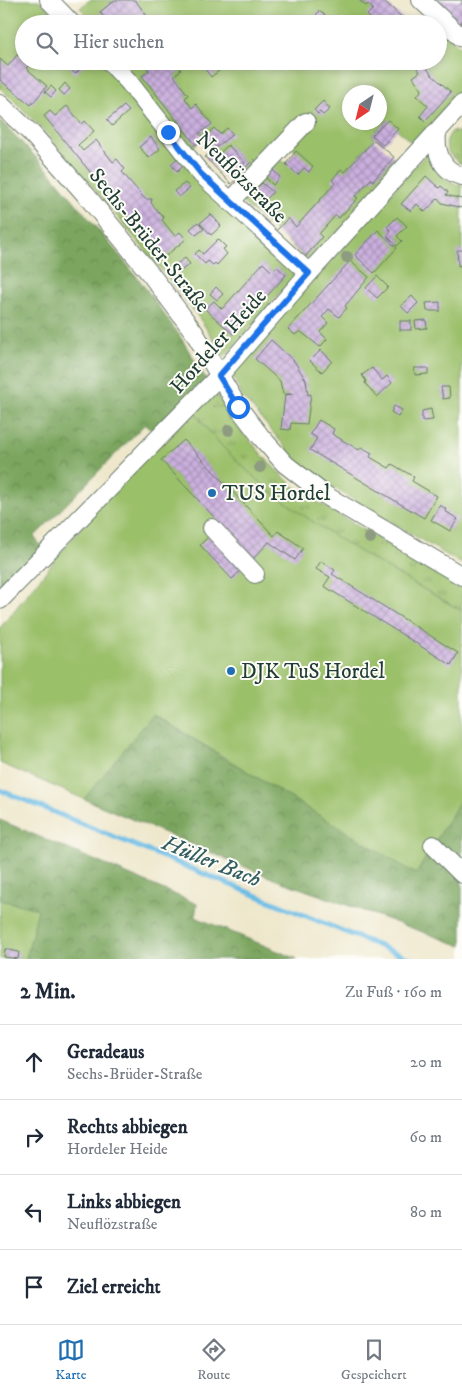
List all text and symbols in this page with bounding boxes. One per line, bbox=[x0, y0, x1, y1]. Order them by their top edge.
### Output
search box bbox=[15, 15, 447, 70]
icon: search bbox=[33, 29, 61, 57]
text: Hier suchen bbox=[73, 31, 164, 54]
north arrow bbox=[342, 85, 387, 130]
route end bbox=[157, 121, 180, 144]
street label: Neuflözstraße bbox=[190, 127, 293, 229]
street label: Sechs-Brüder-Straße bbox=[83, 163, 215, 318]
street label: Hordeler Heide bbox=[165, 284, 273, 399]
route start bbox=[227, 396, 250, 419]
place label: TUS Hordel bbox=[222, 481, 331, 507]
marker: TUS Hordel bbox=[206, 487, 218, 499]
place label: DJK TuS Hordel bbox=[241, 659, 385, 685]
marker: DJK TuS Hordel bbox=[225, 665, 237, 677]
water label: Hüller Bach bbox=[157, 829, 265, 893]
text: 2 Min. bbox=[20, 979, 75, 1005]
text: Zu Fuß · 160 m bbox=[345, 982, 442, 1002]
text: Geradeaus bbox=[67, 1041, 144, 1064]
icon: ahead bbox=[20, 1048, 48, 1076]
text: 20 m bbox=[410, 1052, 442, 1072]
text: Sechs-Brüder-Straße bbox=[67, 1064, 202, 1084]
text: Rechts abbiegen bbox=[67, 1116, 188, 1139]
icon: right bbox=[20, 1123, 48, 1151]
text: 60 m bbox=[410, 1127, 442, 1147]
text: Hordeler Heide bbox=[67, 1139, 168, 1159]
text: Links abbiegen bbox=[67, 1191, 181, 1214]
icon: left bbox=[20, 1198, 48, 1226]
text: 80 m bbox=[410, 1202, 442, 1222]
text: Neuflözstraße bbox=[67, 1214, 157, 1234]
icon: arrive bbox=[20, 1273, 48, 1301]
text: Ziel erreicht bbox=[67, 1276, 161, 1299]
tab: Karte bbox=[55, 1336, 87, 1384]
tab: Route bbox=[197, 1336, 230, 1384]
tab: Gespeichert bbox=[341, 1336, 407, 1384]

